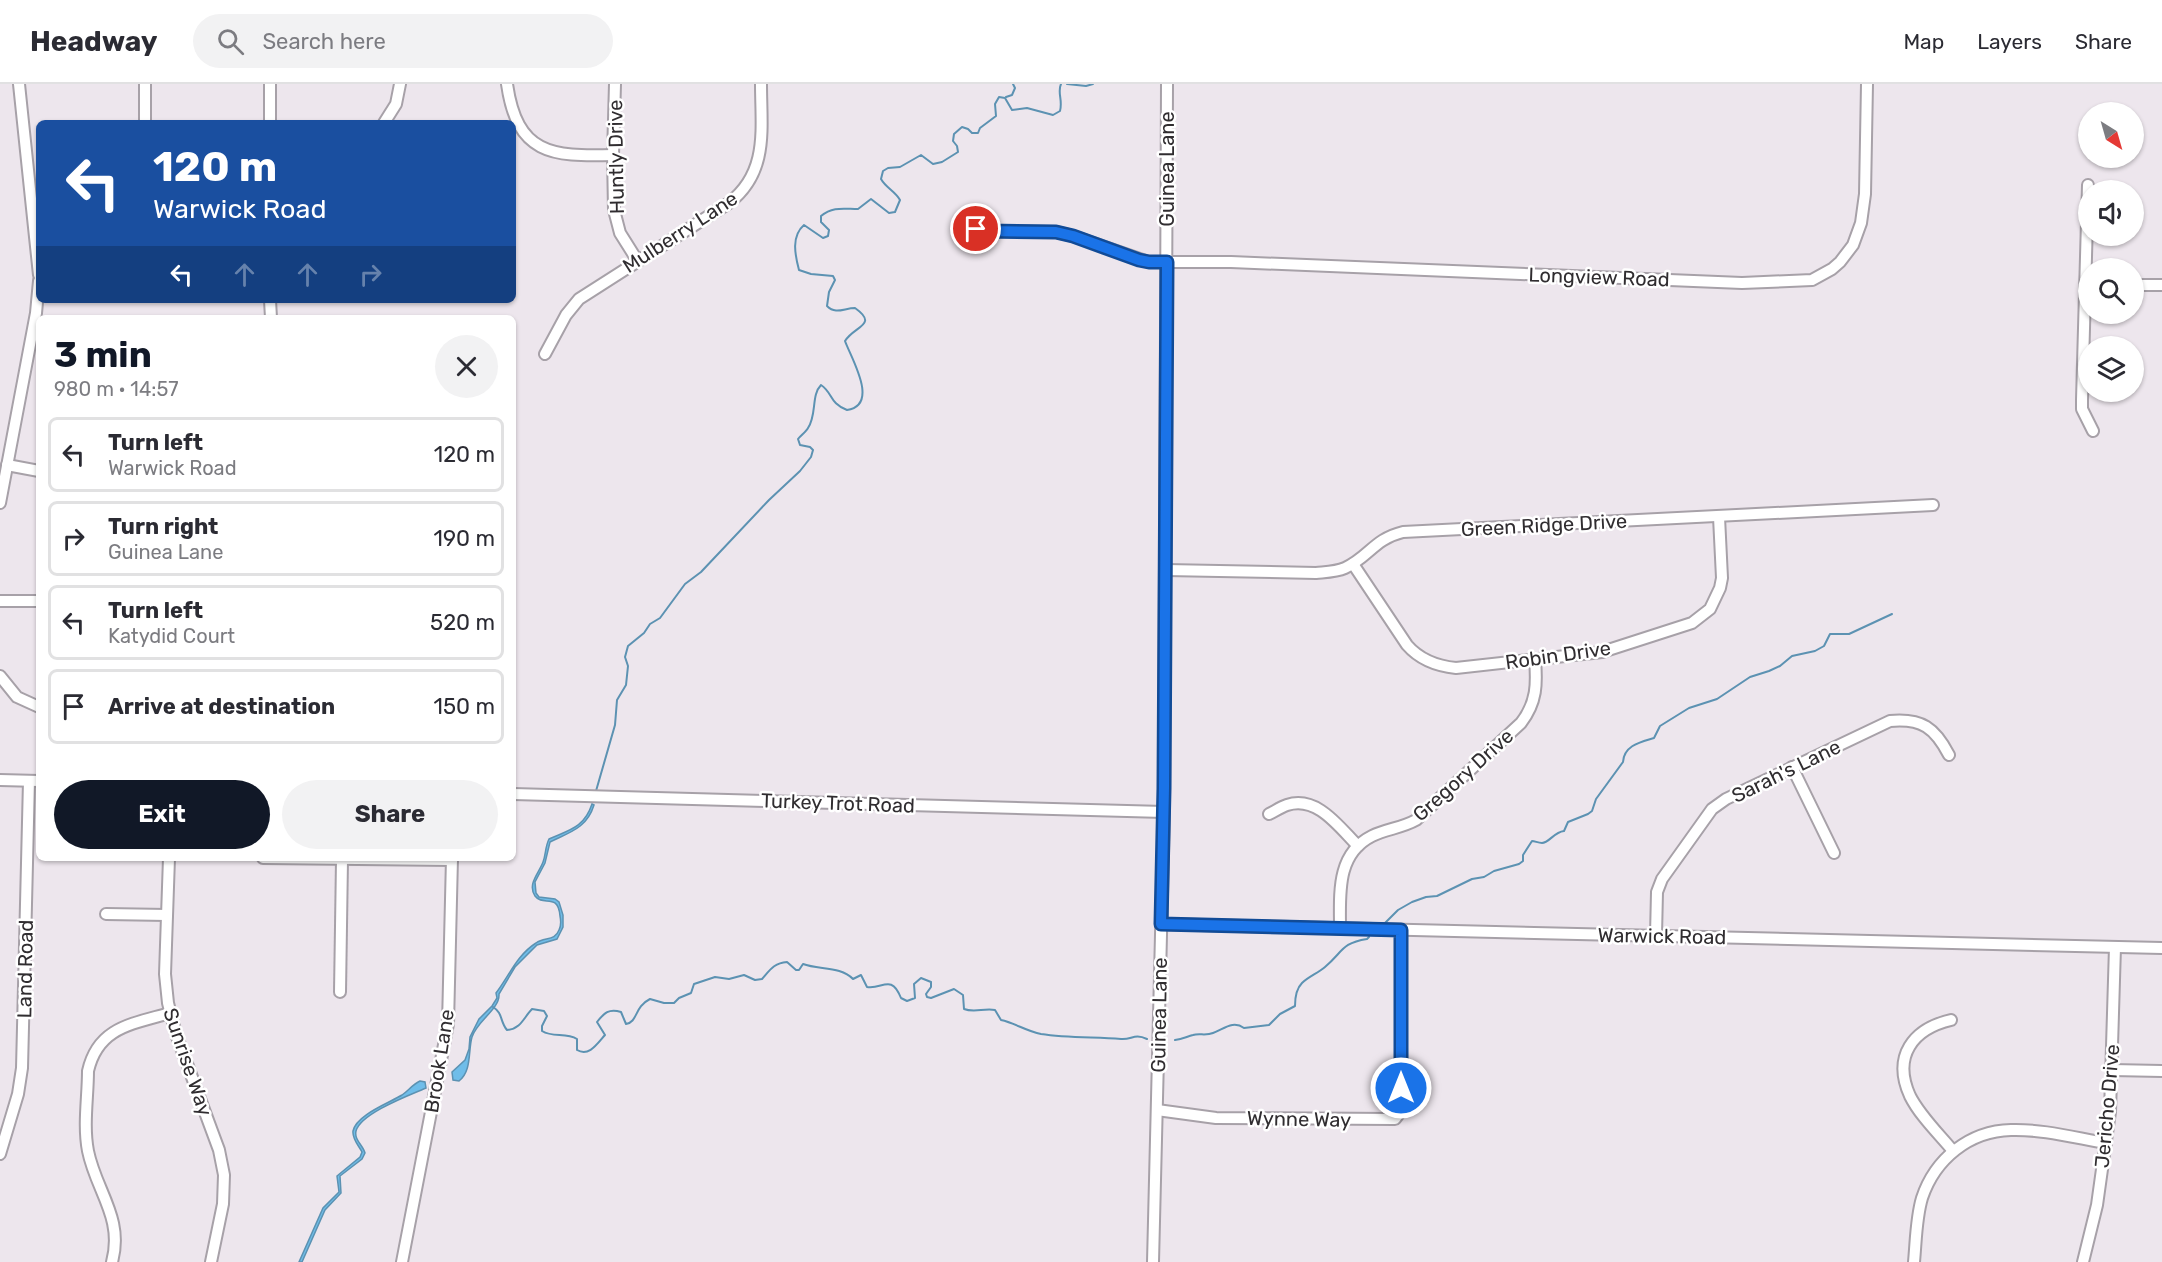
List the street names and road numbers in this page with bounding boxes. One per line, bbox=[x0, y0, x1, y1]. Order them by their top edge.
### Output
street label: Huntly Drive bbox=[603, 100, 629, 214]
street label: Guinea Lane bbox=[1155, 111, 1179, 227]
street label: Mulberry Lane bbox=[618, 186, 742, 278]
street label: Longview Road bbox=[1528, 263, 1670, 291]
street label: Green Ridge Drive bbox=[1460, 509, 1628, 541]
street label: Robin Drive bbox=[1504, 636, 1612, 674]
street label: Gregory Drive bbox=[1408, 724, 1518, 826]
street label: Sarah's Lane bbox=[1728, 734, 1844, 808]
street label: Turkey Trot Road bbox=[761, 788, 915, 818]
street label: Land Road bbox=[12, 919, 38, 1019]
street label: Warwick Road bbox=[1598, 923, 1726, 949]
street label: Guinea Lane bbox=[1146, 957, 1172, 1073]
street label: Sunrise Way bbox=[158, 1005, 218, 1119]
street label: Brook Lane bbox=[419, 1008, 459, 1114]
street label: Jericho Drive bbox=[2090, 1043, 2124, 1169]
street label: Wynne Way bbox=[1247, 1106, 1351, 1132]

